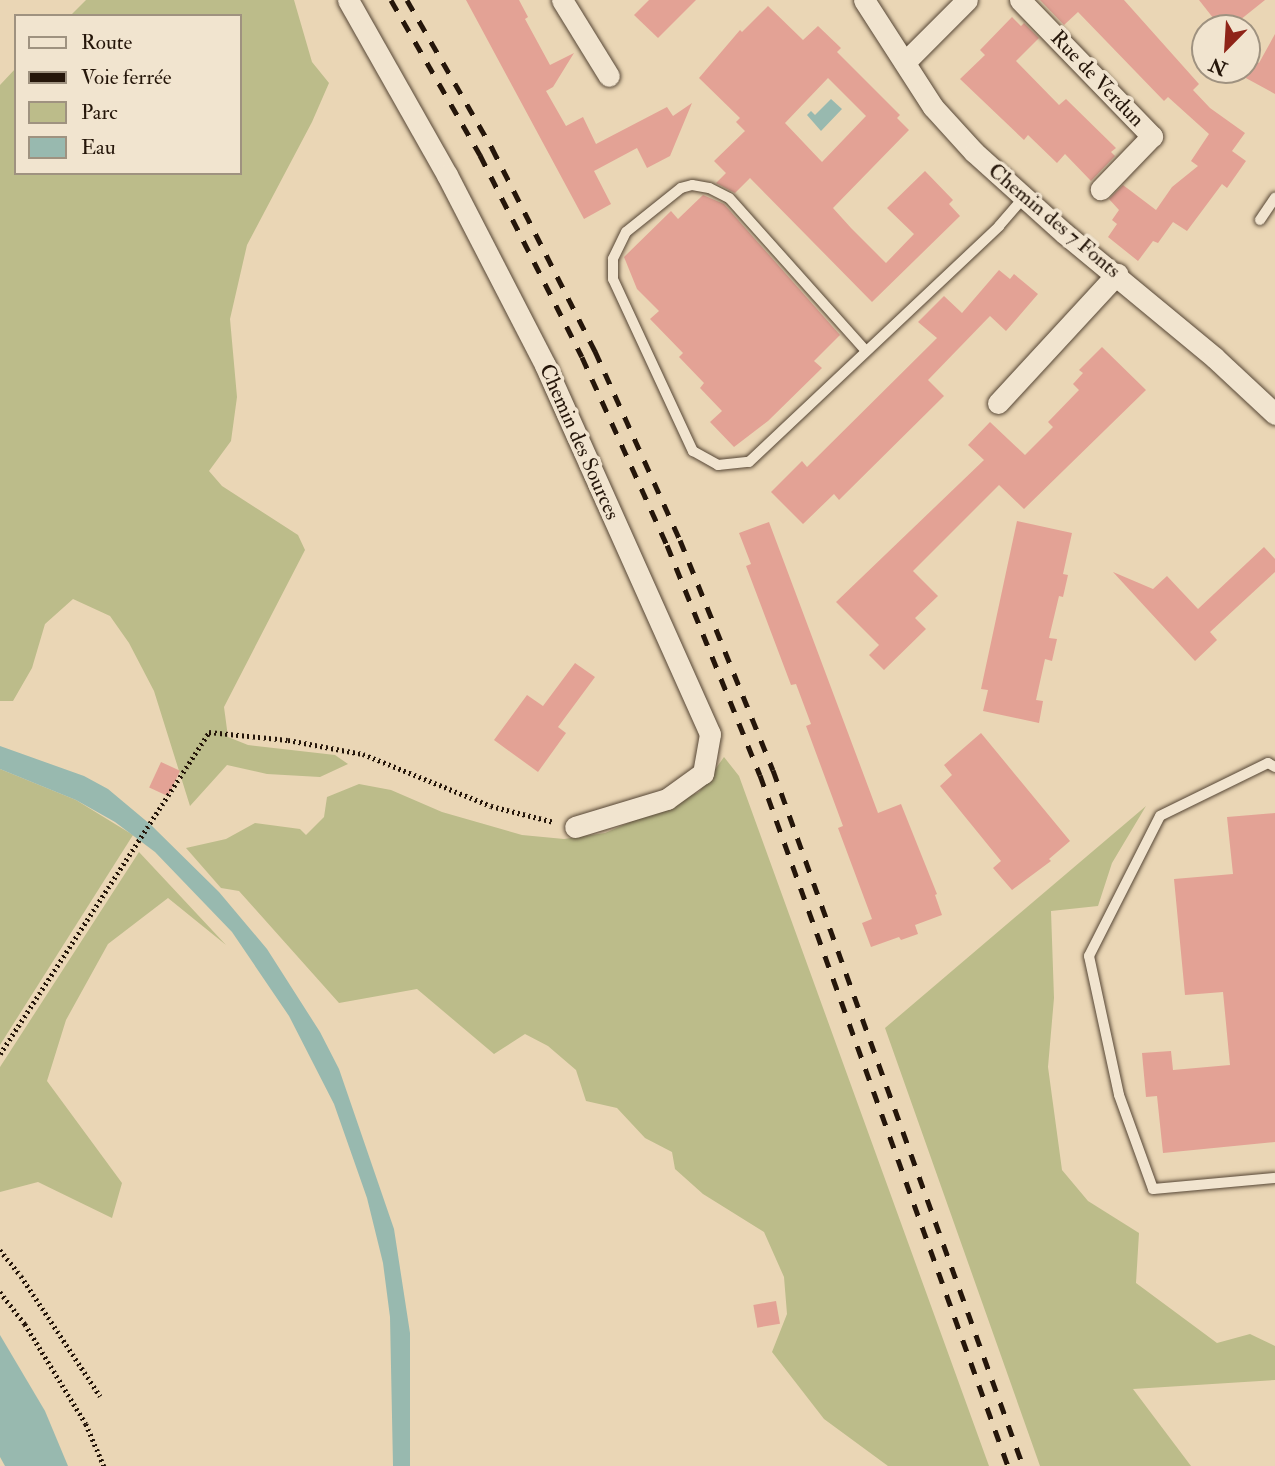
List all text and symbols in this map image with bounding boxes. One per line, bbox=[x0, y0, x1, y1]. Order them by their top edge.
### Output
legend bbox=[14, 14, 242, 175]
north arrow bbox=[1191, 14, 1261, 84]
street label: Rue de Verdun bbox=[1045, 26, 1149, 132]
text: Route bbox=[81, 29, 132, 56]
text: N bbox=[1206, 52, 1231, 81]
text: Voie ferrée bbox=[81, 64, 171, 91]
text: Parc bbox=[81, 99, 118, 126]
text: Eau bbox=[81, 134, 116, 161]
street label: Chemin des 7 Fonts bbox=[983, 158, 1125, 284]
street label: Chemin des Sources bbox=[533, 360, 625, 524]

